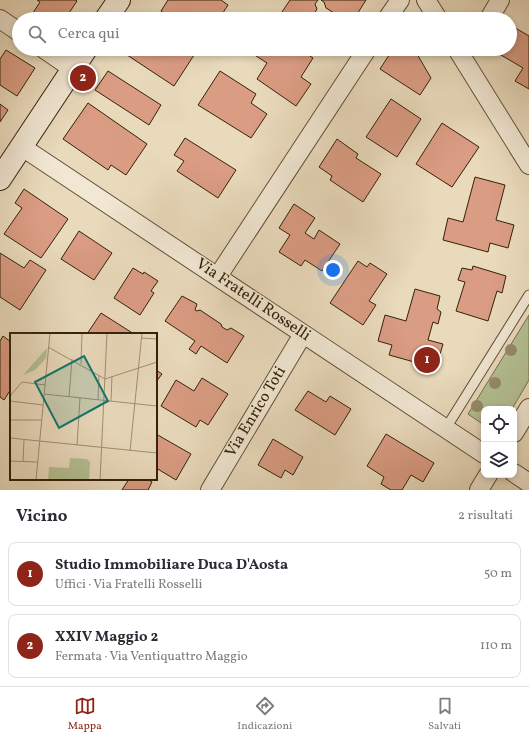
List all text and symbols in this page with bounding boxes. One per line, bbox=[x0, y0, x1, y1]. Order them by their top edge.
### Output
search box bbox=[12, 12, 517, 56]
icon: search bbox=[26, 23, 48, 45]
text: Cerca qui bbox=[58, 24, 120, 45]
pin: 2 bbox=[70, 63, 96, 93]
street label: Via Fratelli Rosselli bbox=[191, 253, 315, 347]
your location bbox=[323, 260, 343, 280]
inset map bbox=[10, 333, 157, 480]
pin: 1 bbox=[414, 345, 440, 375]
street label: Via Enrico Toti bbox=[220, 362, 292, 462]
map controls bbox=[481, 406, 517, 478]
button: locate bbox=[481, 406, 517, 442]
button: layers bbox=[481, 442, 517, 478]
text: Vicino bbox=[16, 505, 67, 528]
text: 2 risultati bbox=[458, 507, 513, 525]
text: Studio Immobiliare Duca D'Aosta bbox=[55, 555, 288, 576]
text: 1 bbox=[27, 565, 33, 583]
text: 50 m bbox=[484, 565, 512, 583]
text: Uffici · Via Fratelli Rosselli bbox=[55, 576, 203, 594]
text: XXIV Maggio 2 bbox=[55, 627, 158, 648]
text: 2 bbox=[27, 637, 33, 655]
text: 110 m bbox=[480, 637, 512, 655]
text: Fermata · Via Ventiquattro Maggio bbox=[55, 648, 248, 666]
tab: Mappa bbox=[68, 695, 102, 734]
tab: Indicazioni bbox=[237, 695, 292, 734]
tab: Salvati bbox=[428, 695, 461, 734]

